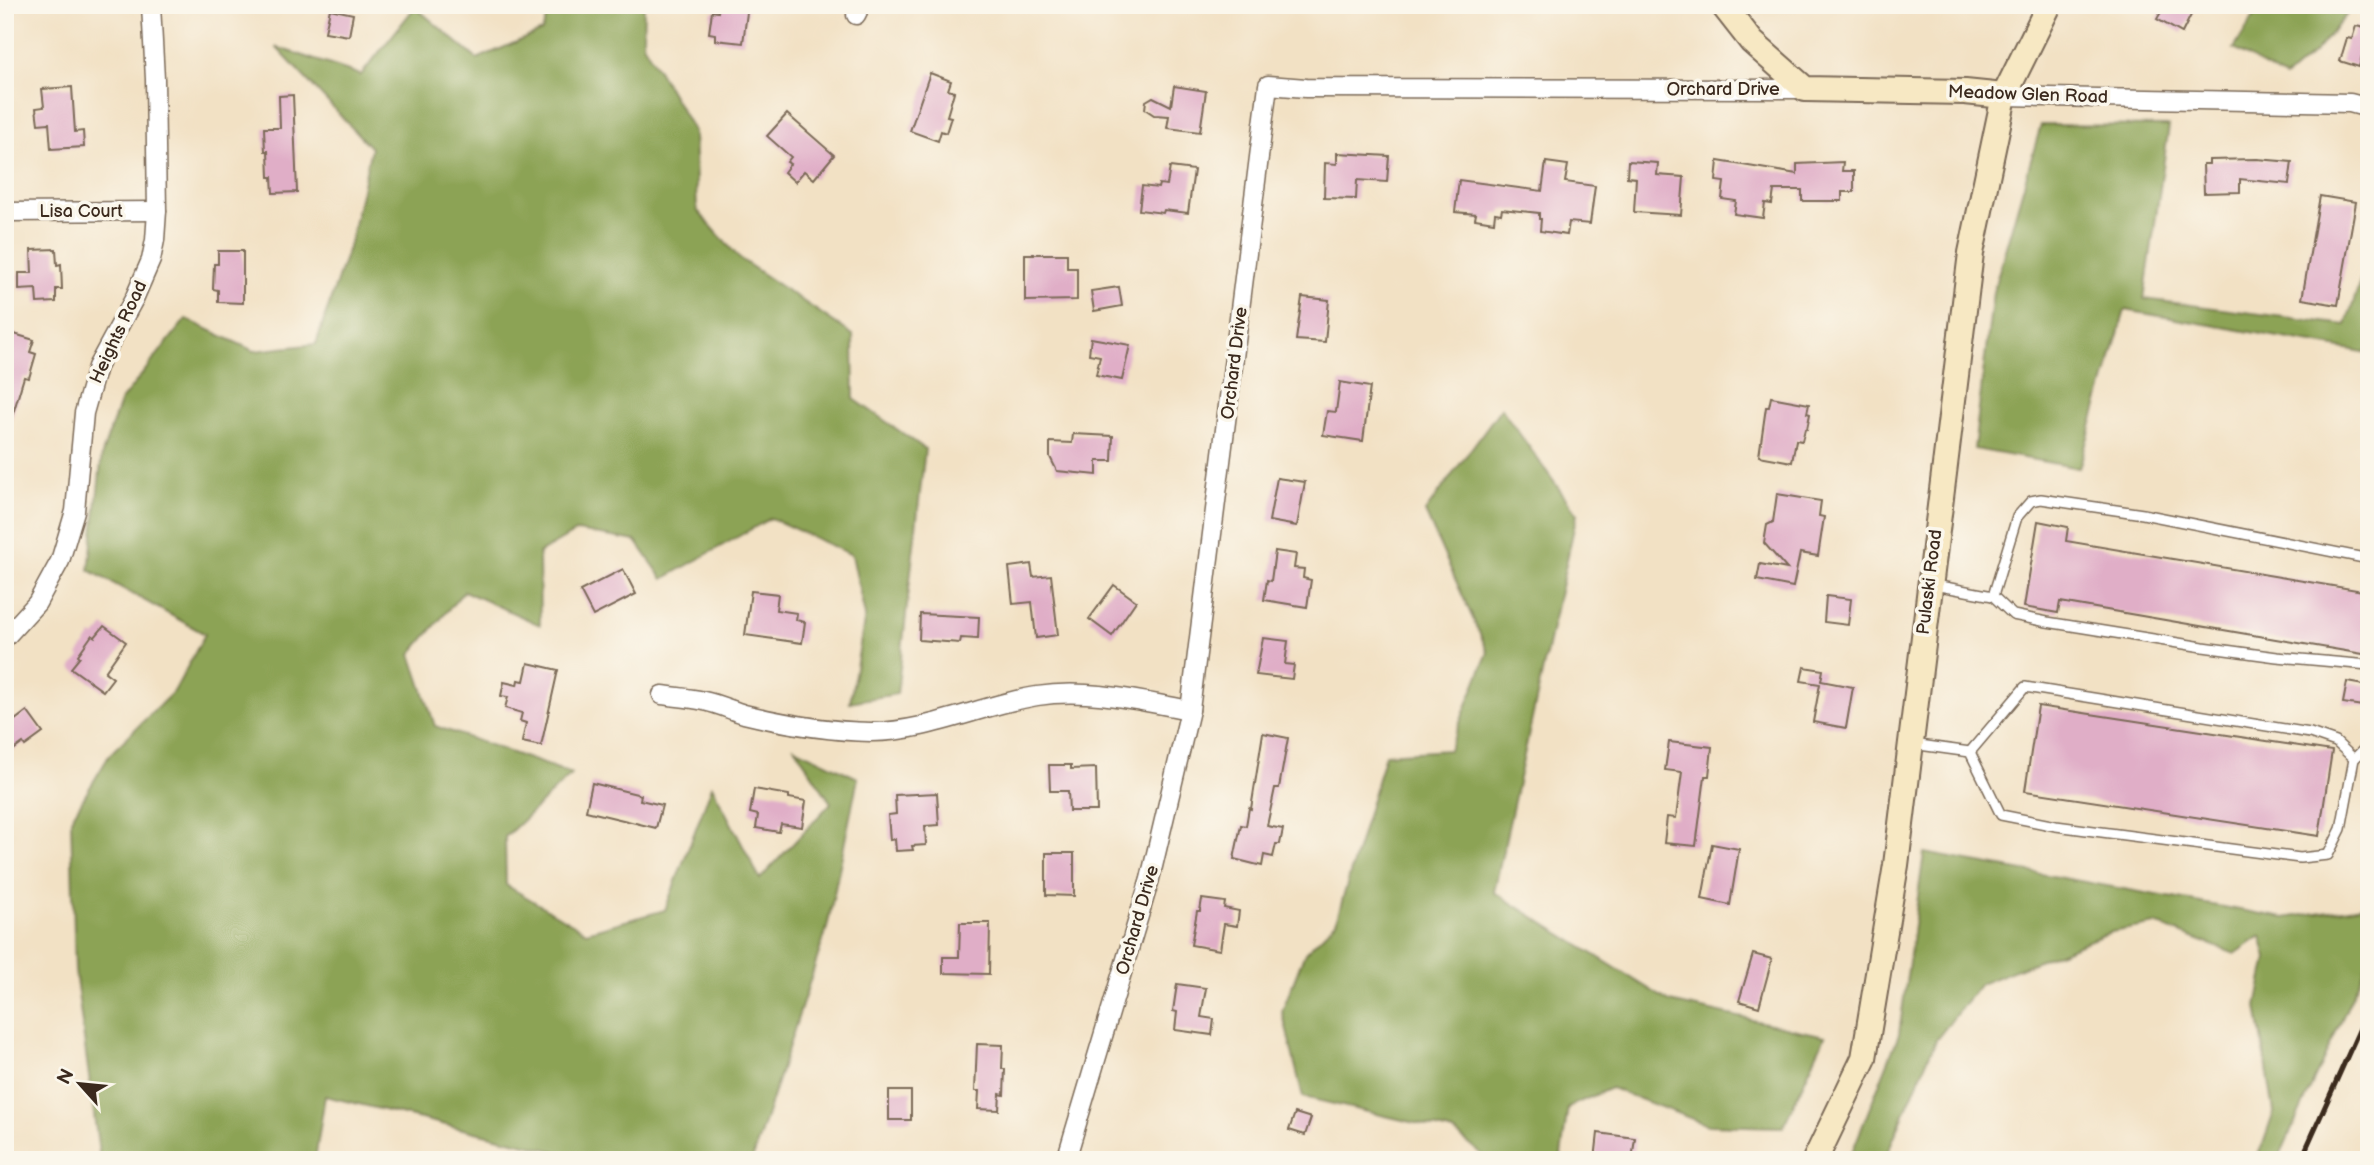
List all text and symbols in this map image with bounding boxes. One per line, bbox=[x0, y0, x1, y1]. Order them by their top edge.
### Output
street label: Orchard Drive bbox=[1666, 79, 1780, 100]
street label: Meadow Glen Road bbox=[1947, 81, 2108, 108]
street label: Lisa Court bbox=[39, 201, 123, 222]
street label: Heights Road bbox=[85, 277, 151, 387]
street label: Orchard Drive bbox=[1217, 305, 1252, 421]
street label: Pulaski Road bbox=[1913, 528, 1946, 636]
street label: Orchard Drive bbox=[1112, 863, 1163, 977]
north arrow bbox=[46, 1050, 116, 1120]
text: N bbox=[53, 1065, 80, 1089]

